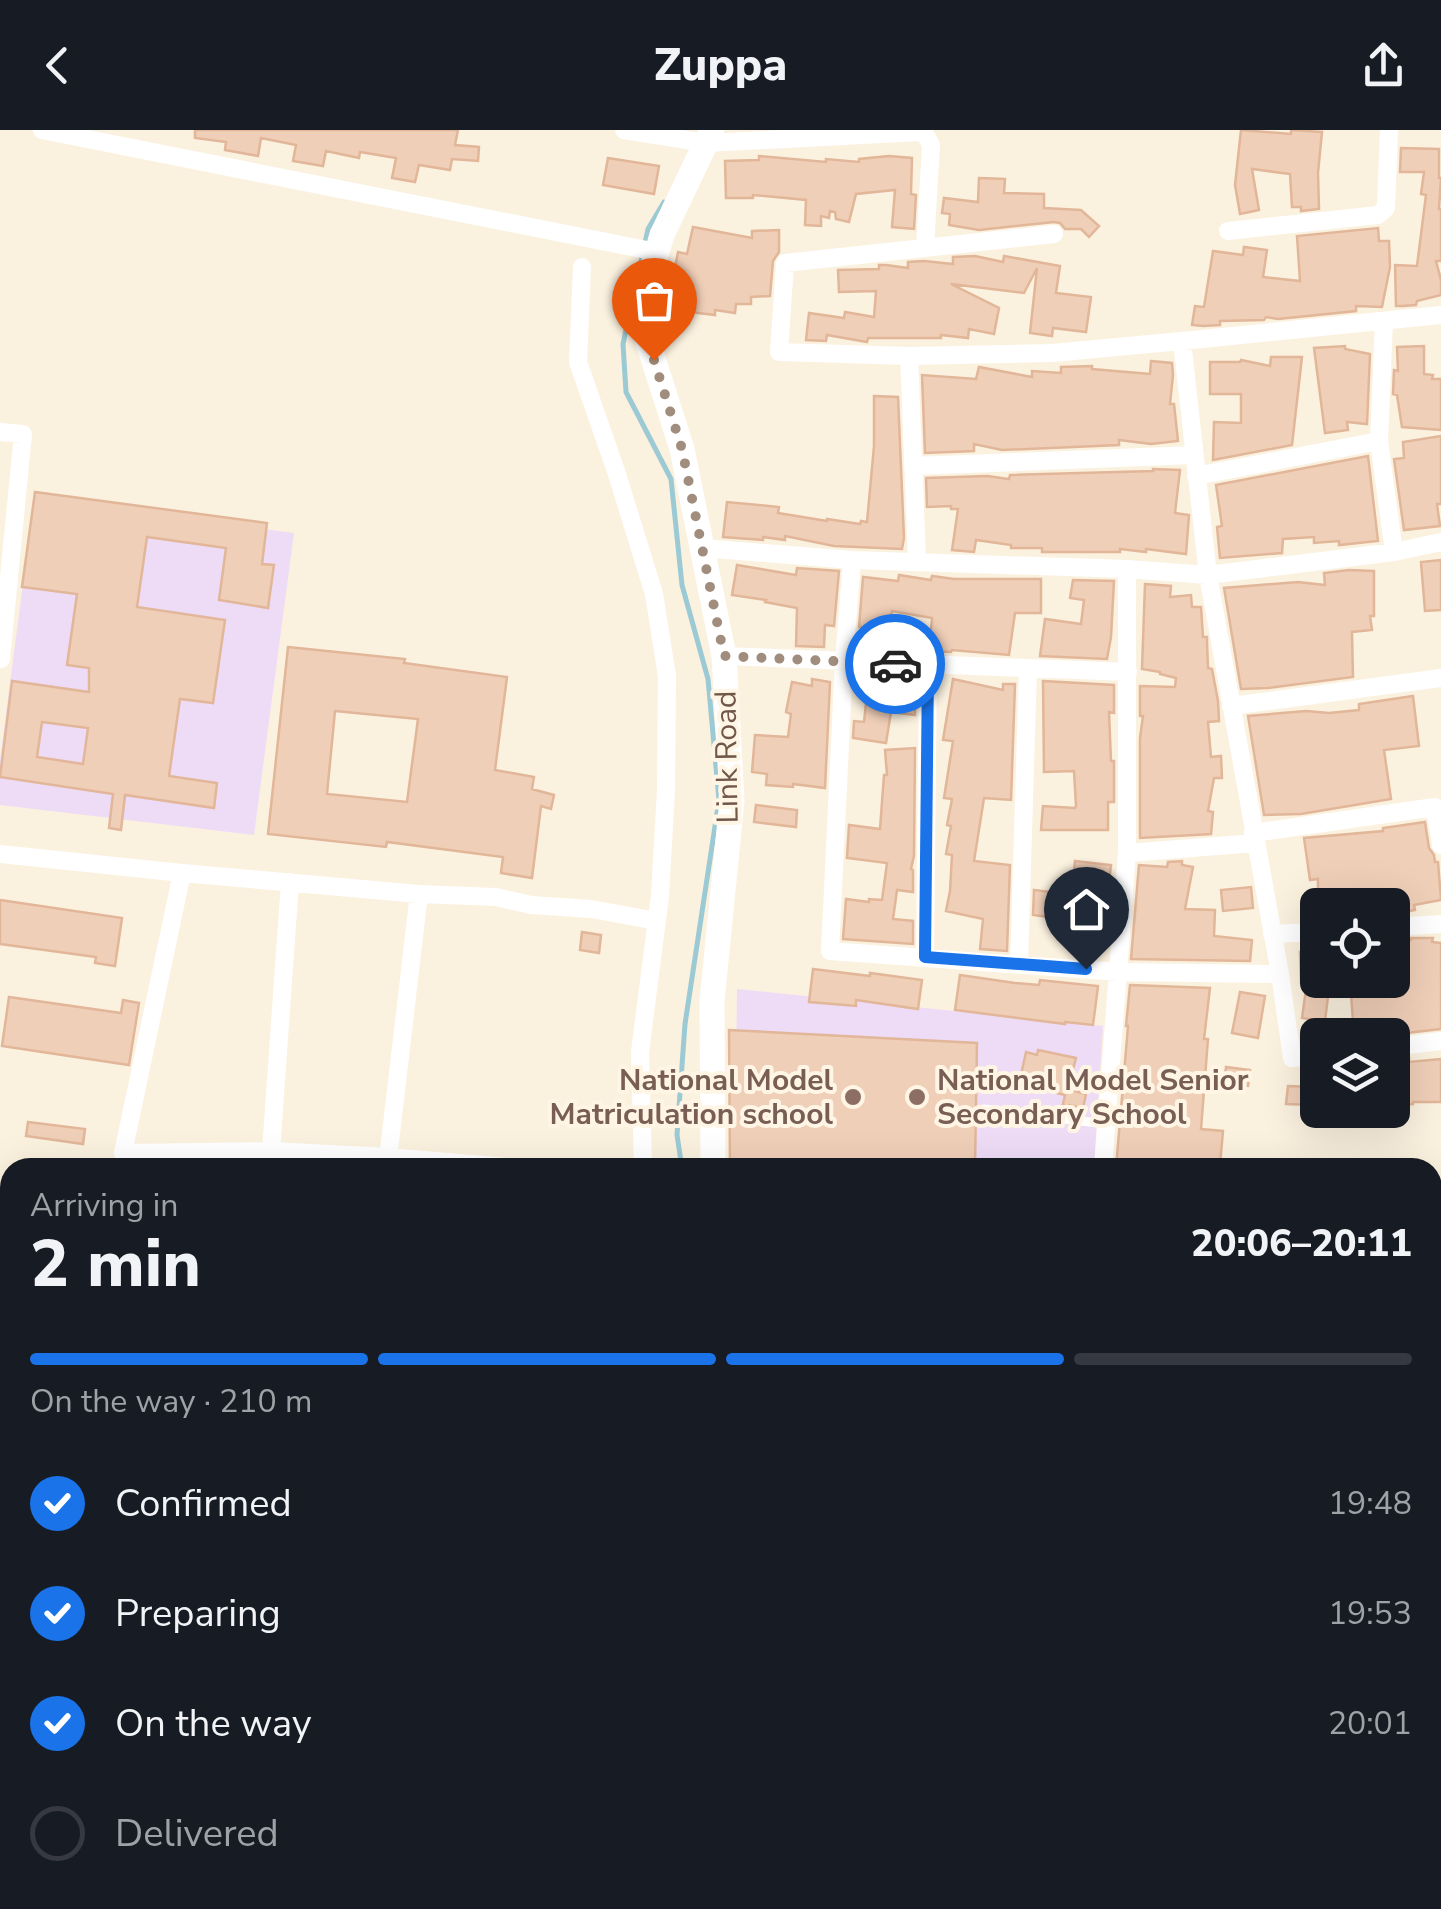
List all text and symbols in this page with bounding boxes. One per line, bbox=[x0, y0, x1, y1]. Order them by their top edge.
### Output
text: Zuppa bbox=[654, 35, 787, 96]
icon: back bbox=[30, 38, 85, 93]
icon: share bbox=[1356, 38, 1411, 93]
pin bbox=[612, 258, 697, 361]
icon: bag bbox=[627, 273, 682, 328]
courier bbox=[845, 614, 945, 714]
icon: car bbox=[868, 637, 923, 692]
street label: Link Road bbox=[705, 690, 749, 824]
pin bbox=[1044, 867, 1129, 970]
icon: home bbox=[1059, 882, 1114, 937]
map controls bbox=[1300, 888, 1410, 1128]
button: locate bbox=[1300, 888, 1410, 998]
button: layers bbox=[1300, 1018, 1410, 1128]
place label: National Model Matriculation school bbox=[550, 1060, 833, 1135]
place label: National Model Senior Secondary School bbox=[937, 1060, 1249, 1135]
marker: National Model Matriculation school bbox=[842, 1086, 864, 1108]
marker: National Model Senior Secondary School bbox=[906, 1086, 928, 1108]
text: Arriving in bbox=[30, 1184, 178, 1227]
text: 20:06–20:11 bbox=[1191, 1218, 1412, 1269]
text: 2 min bbox=[30, 1220, 201, 1309]
text: On the way · 210 m bbox=[30, 1380, 312, 1423]
icon: check bbox=[30, 1476, 85, 1531]
text: Confirmed bbox=[115, 1478, 292, 1529]
text: 19:48 bbox=[1328, 1482, 1412, 1525]
icon: check bbox=[30, 1586, 85, 1641]
text: Preparing bbox=[115, 1588, 281, 1639]
text: 19:53 bbox=[1328, 1592, 1412, 1635]
icon: check bbox=[30, 1696, 85, 1751]
text: On the way bbox=[115, 1698, 311, 1749]
text: 20:01 bbox=[1328, 1702, 1412, 1745]
text: Delivered bbox=[115, 1808, 279, 1859]

